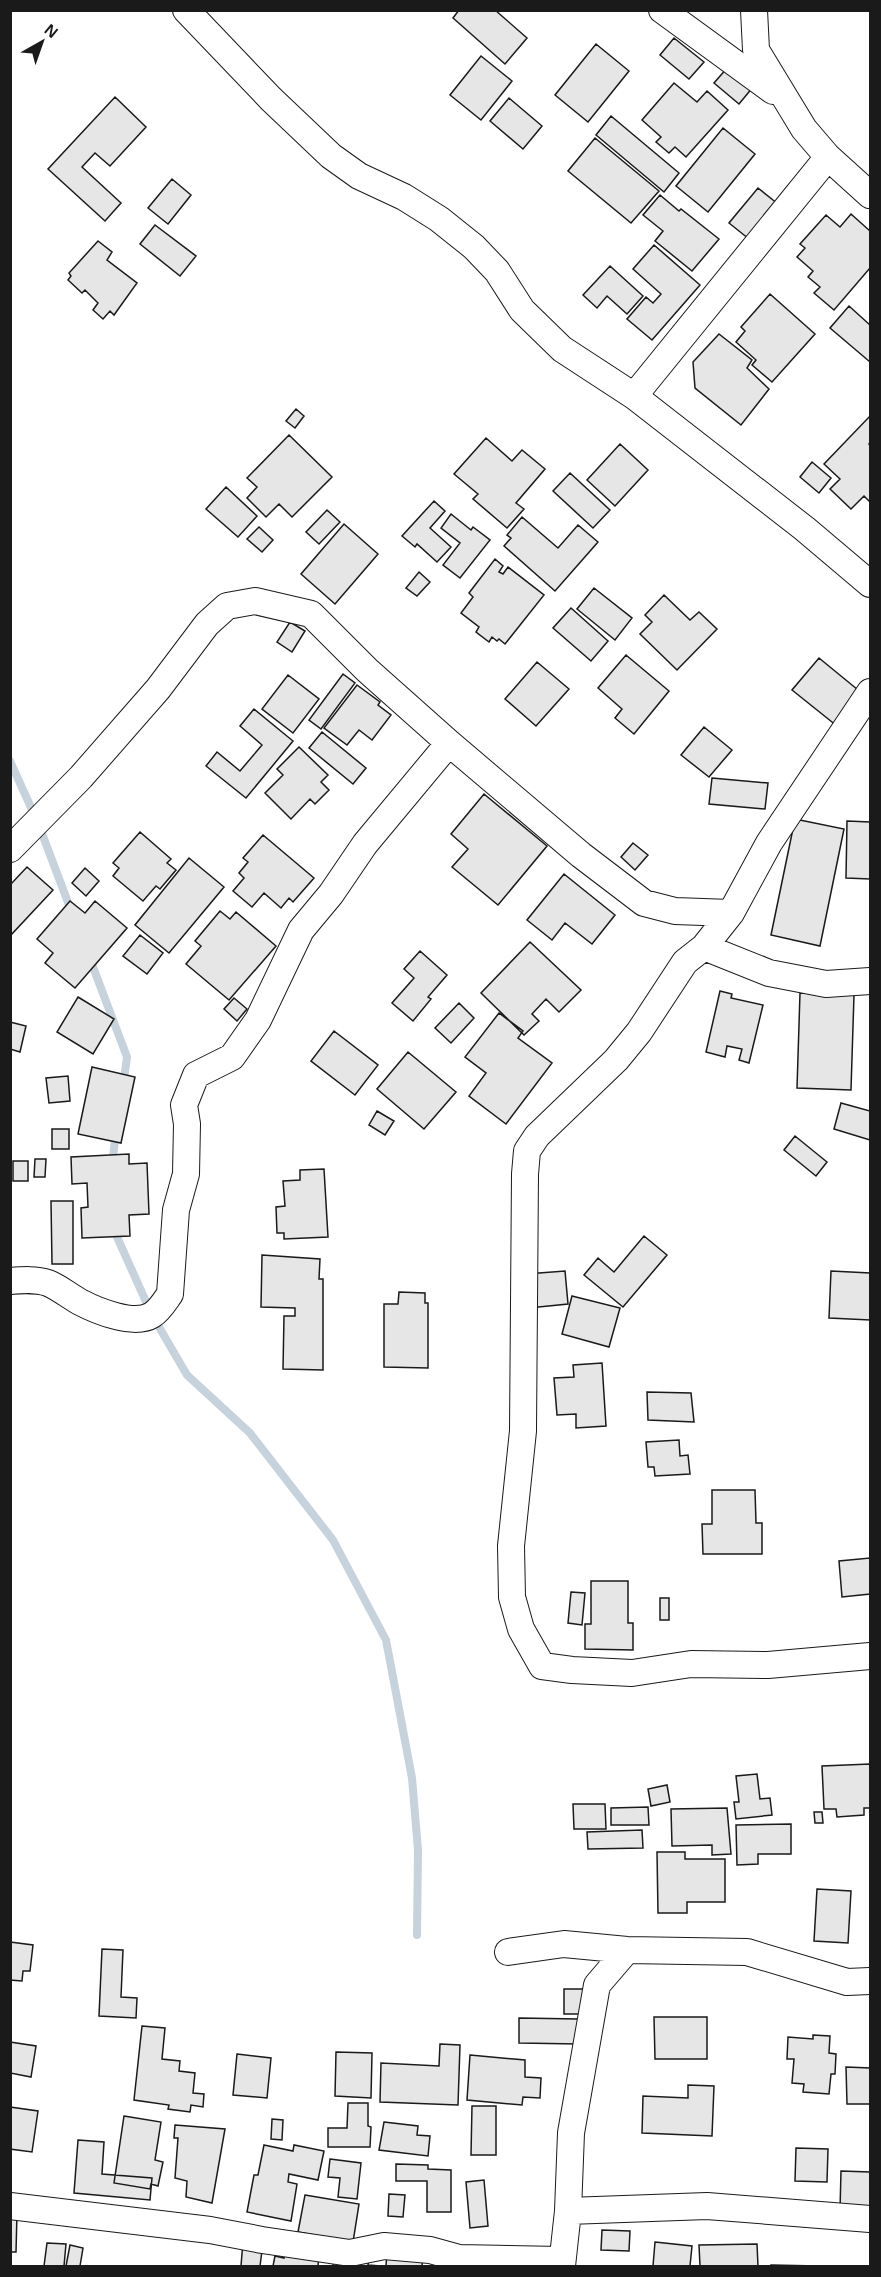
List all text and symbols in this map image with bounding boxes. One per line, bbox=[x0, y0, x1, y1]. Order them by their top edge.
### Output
north arrow bbox=[12, 12, 72, 72]
text: N bbox=[41, 21, 61, 41]

